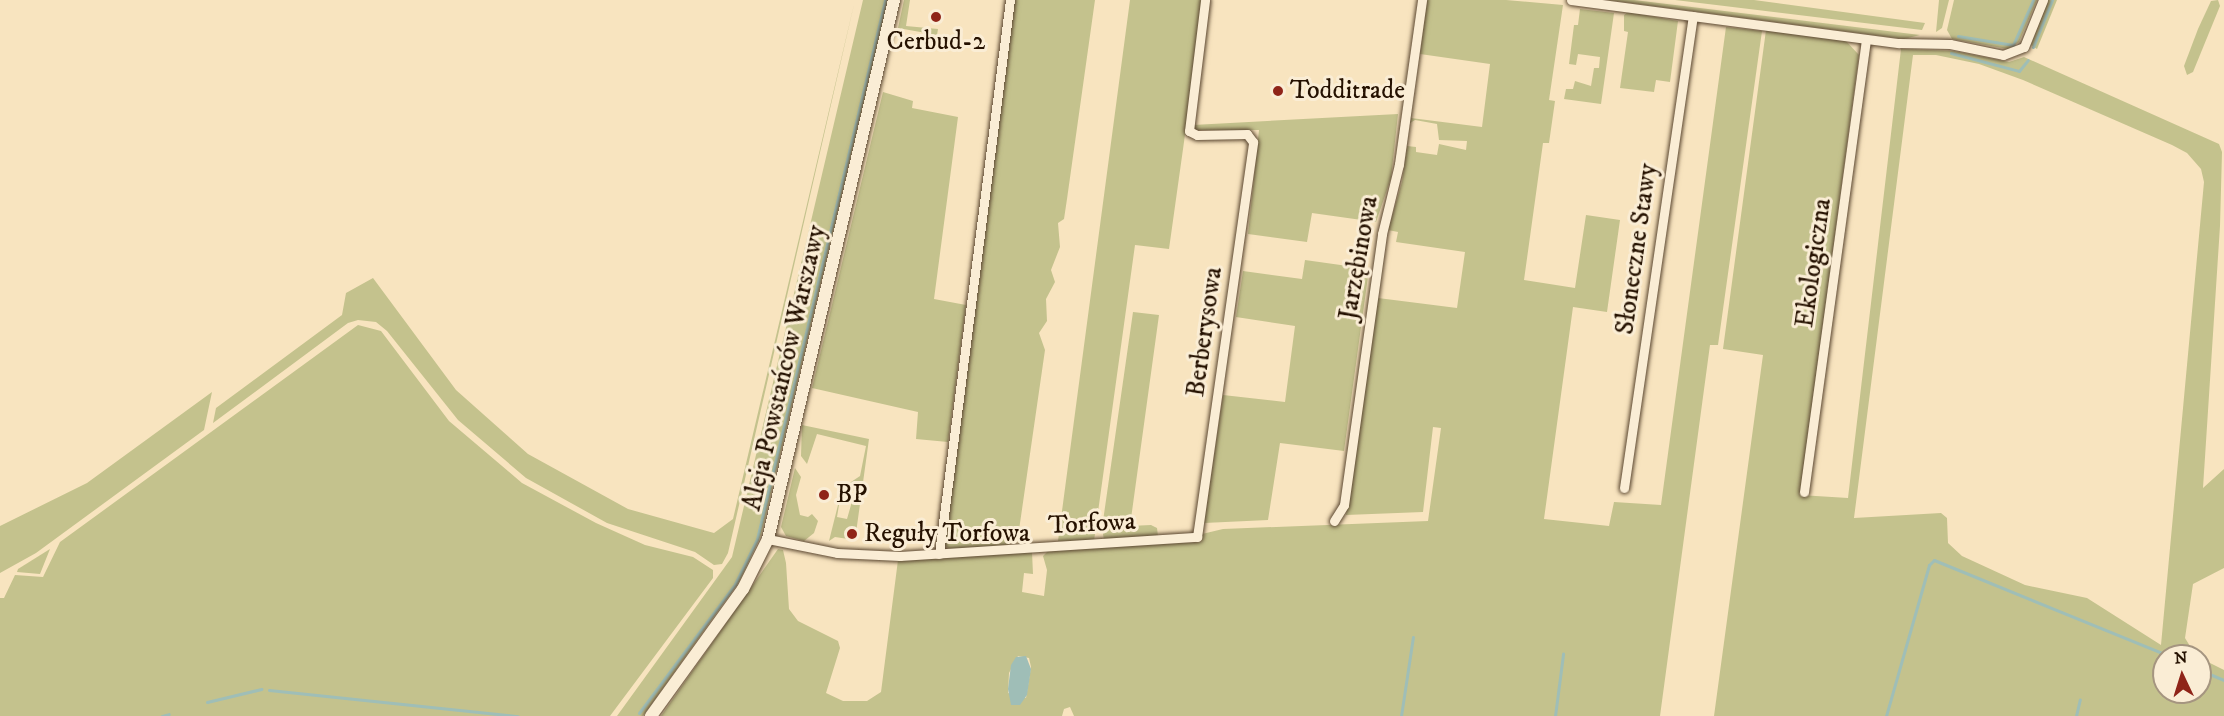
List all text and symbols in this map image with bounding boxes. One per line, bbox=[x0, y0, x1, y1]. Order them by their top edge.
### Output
marker: Cerbud-2 bbox=[929, 10, 943, 24]
place label: Cerbud-2 bbox=[887, 26, 985, 58]
place label: Todditrade bbox=[1290, 75, 1405, 107]
marker: Todditrade bbox=[1271, 84, 1285, 98]
street label: Słoneczne Stawy bbox=[1610, 161, 1664, 337]
street label: Jarzębinowa bbox=[1333, 194, 1385, 322]
street label: Ekologiczna bbox=[1789, 196, 1839, 330]
street label: Aleja Powstańców Warszawy bbox=[737, 222, 833, 514]
street label: Berberysowa bbox=[1180, 265, 1230, 399]
place label: BP bbox=[836, 479, 867, 511]
marker: BP bbox=[817, 488, 831, 502]
street label: Torfowa bbox=[1047, 506, 1137, 542]
place label: Reguły Torfowa bbox=[864, 518, 1030, 550]
marker: Reguły Torfowa bbox=[845, 527, 859, 541]
north arrow bbox=[2152, 644, 2212, 704]
text: N bbox=[2174, 648, 2188, 668]

